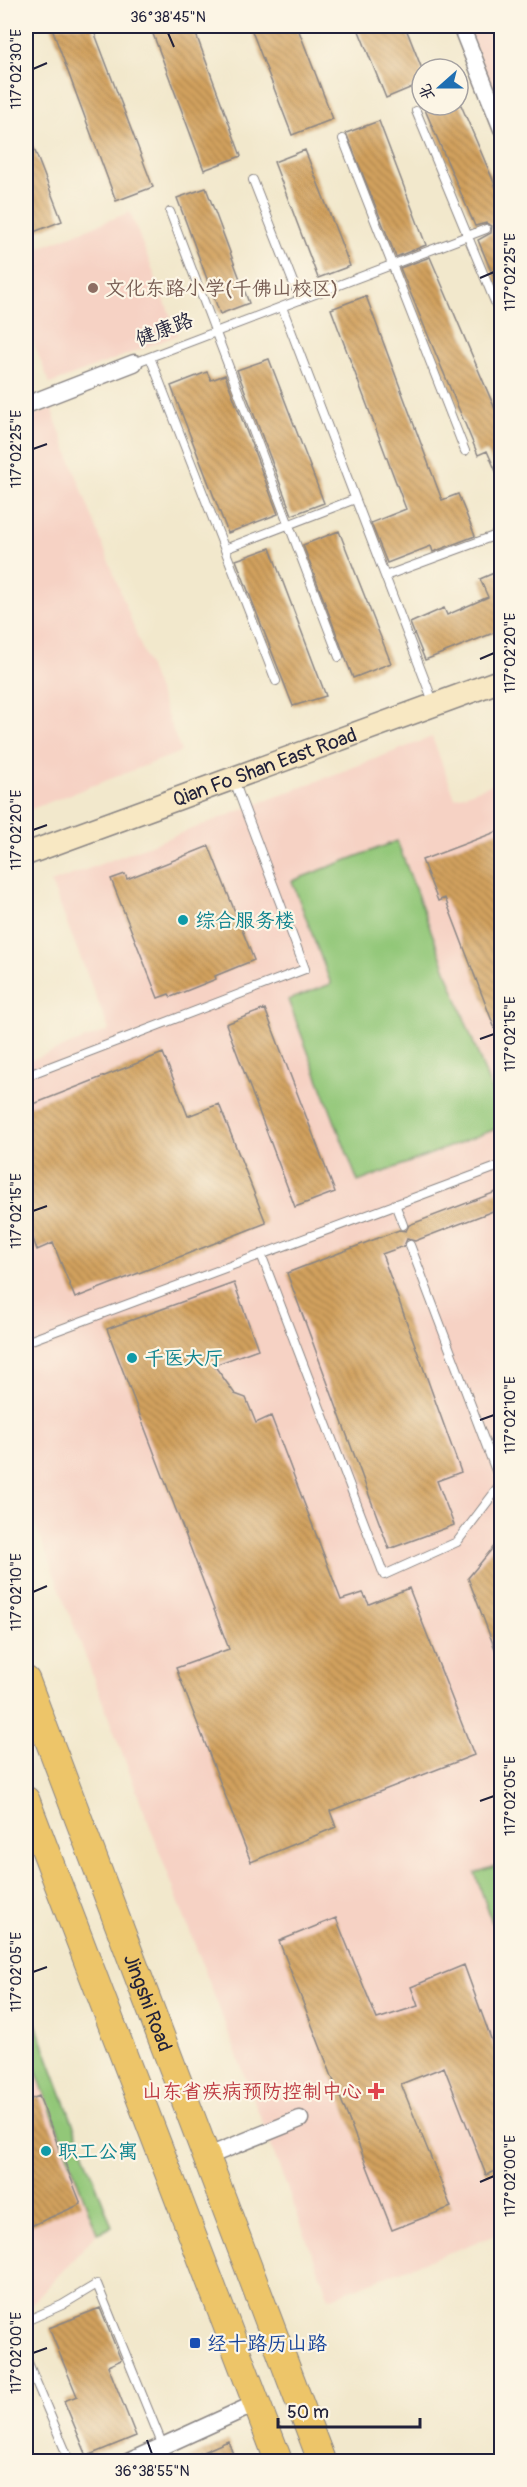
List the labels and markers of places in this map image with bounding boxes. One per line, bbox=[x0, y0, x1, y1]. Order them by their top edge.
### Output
place label: 文化东路小学(千佛山校区) bbox=[105, 276, 338, 301]
marker: 文化东路小学(千佛山校区) bbox=[86, 281, 100, 295]
place label: 综合服务楼 bbox=[195, 908, 295, 933]
marker: 综合服务楼 bbox=[176, 913, 190, 927]
place label: 千医大厅 bbox=[144, 1346, 224, 1371]
marker: 千医大厅 bbox=[125, 1351, 139, 1365]
place label: 山东省疾病预防控制中心 bbox=[142, 2079, 362, 2104]
marker: 山东省疾病预防控制中心 bbox=[367, 2082, 385, 2100]
place label: 职工公寓 bbox=[58, 2139, 138, 2164]
marker: 职工公寓 bbox=[39, 2144, 53, 2158]
place label: 经十路历山路 bbox=[207, 2331, 328, 2356]
marker: 经十路历山路 bbox=[188, 2336, 202, 2350]

